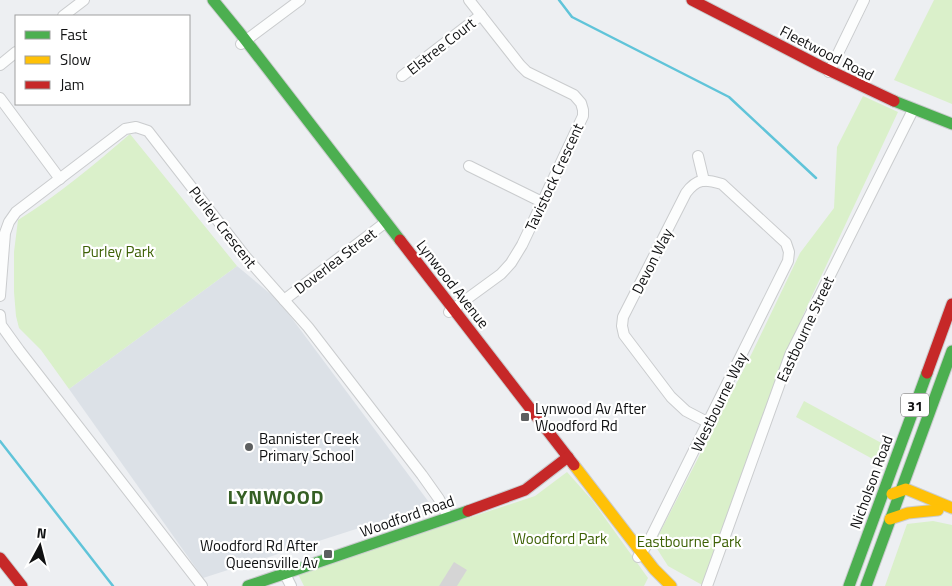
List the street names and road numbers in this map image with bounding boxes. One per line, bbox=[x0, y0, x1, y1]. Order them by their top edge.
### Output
street label: Elstree Court bbox=[402, 11, 481, 80]
street label: Fleetwood Road bbox=[776, 19, 878, 87]
street label: Tavistock Crescent bbox=[519, 119, 589, 235]
street label: Purley Crescent bbox=[184, 181, 263, 273]
street label: Doverlea Street bbox=[289, 222, 382, 300]
street label: Devon Way bbox=[626, 224, 678, 298]
street label: Lynwood Avenue bbox=[411, 235, 495, 333]
street label: Eastbourne Street bbox=[770, 272, 840, 386]
street label: Westbourne Way bbox=[685, 348, 753, 456]
road number: 31 bbox=[901, 394, 929, 416]
street label: Nicholson Road bbox=[843, 432, 899, 532]
street label: Woodford Road bbox=[357, 489, 457, 543]

